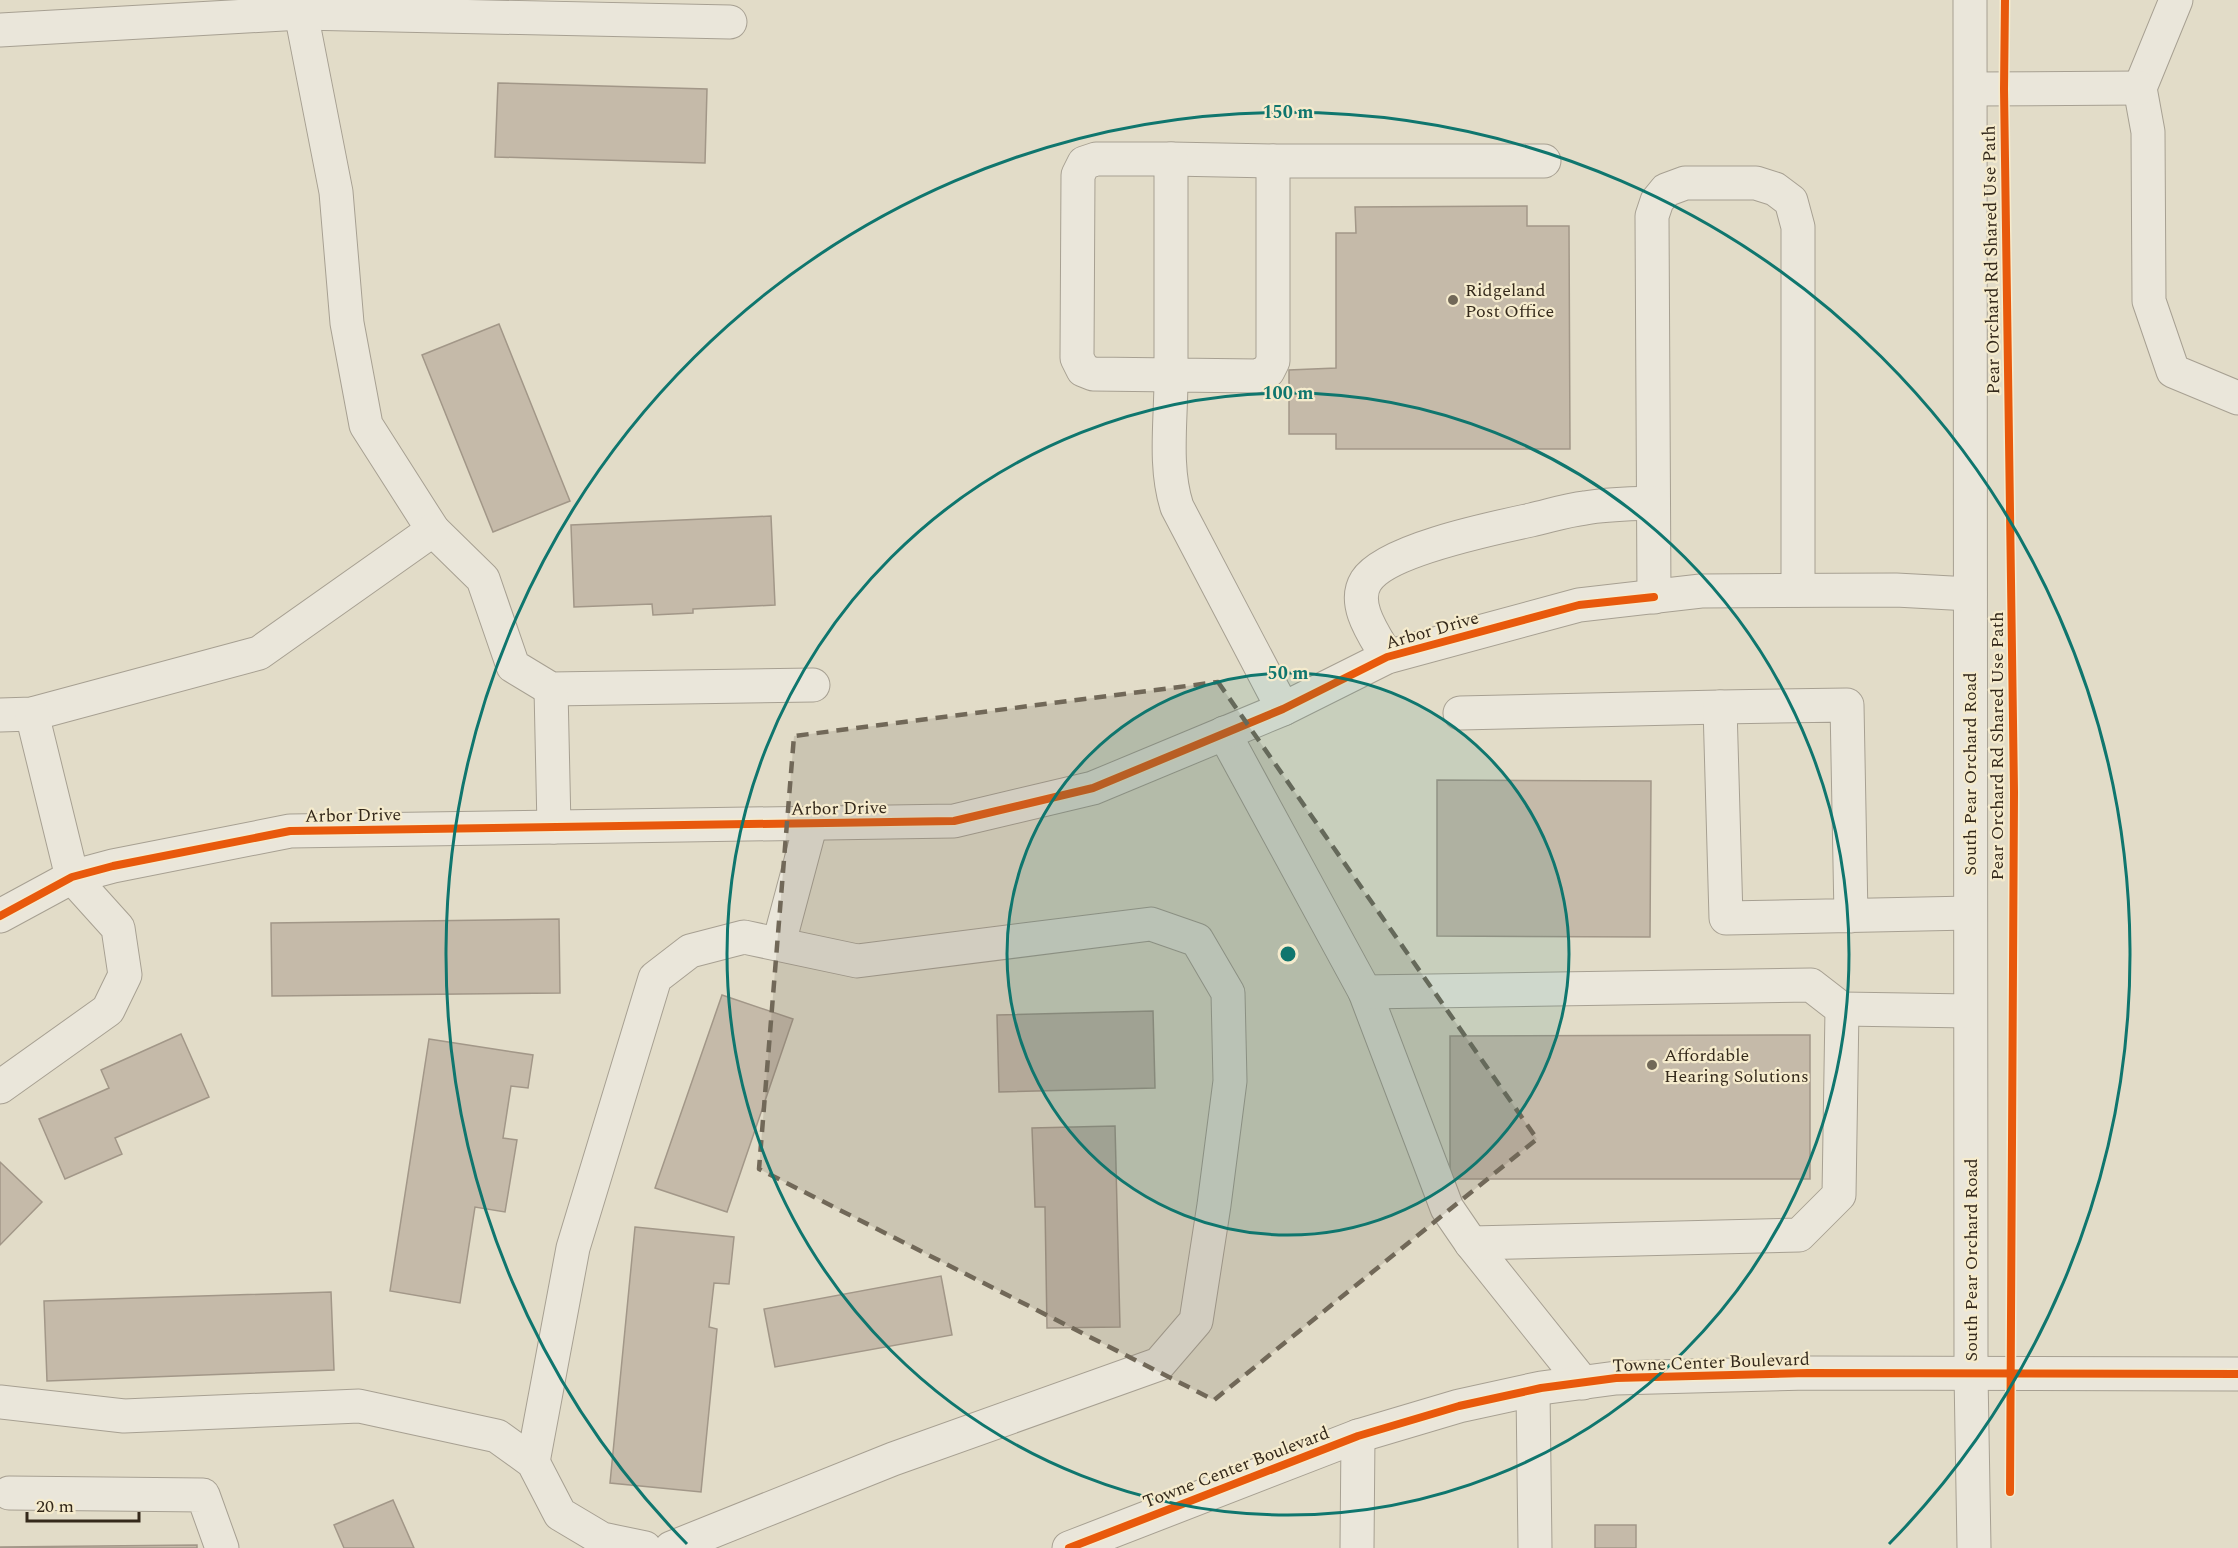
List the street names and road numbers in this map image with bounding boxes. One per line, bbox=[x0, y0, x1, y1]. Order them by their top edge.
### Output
street label: Pear Orchard Rd Shared Use Path bbox=[1976, 125, 2007, 395]
street label: Arbor Drive bbox=[1382, 604, 1482, 657]
street label: Pear Orchard Rd Shared Use Path bbox=[1984, 611, 2011, 881]
street label: South Pear Orchard Road bbox=[1957, 672, 1984, 876]
street label: Arbor Drive bbox=[791, 794, 887, 823]
street label: Arbor Drive bbox=[305, 801, 401, 830]
street label: South Pear Orchard Road bbox=[1958, 1158, 1985, 1362]
street label: Towne Center Boulevard bbox=[1612, 1346, 1810, 1379]
street label: Towne Center Boulevard bbox=[1139, 1419, 1333, 1515]

